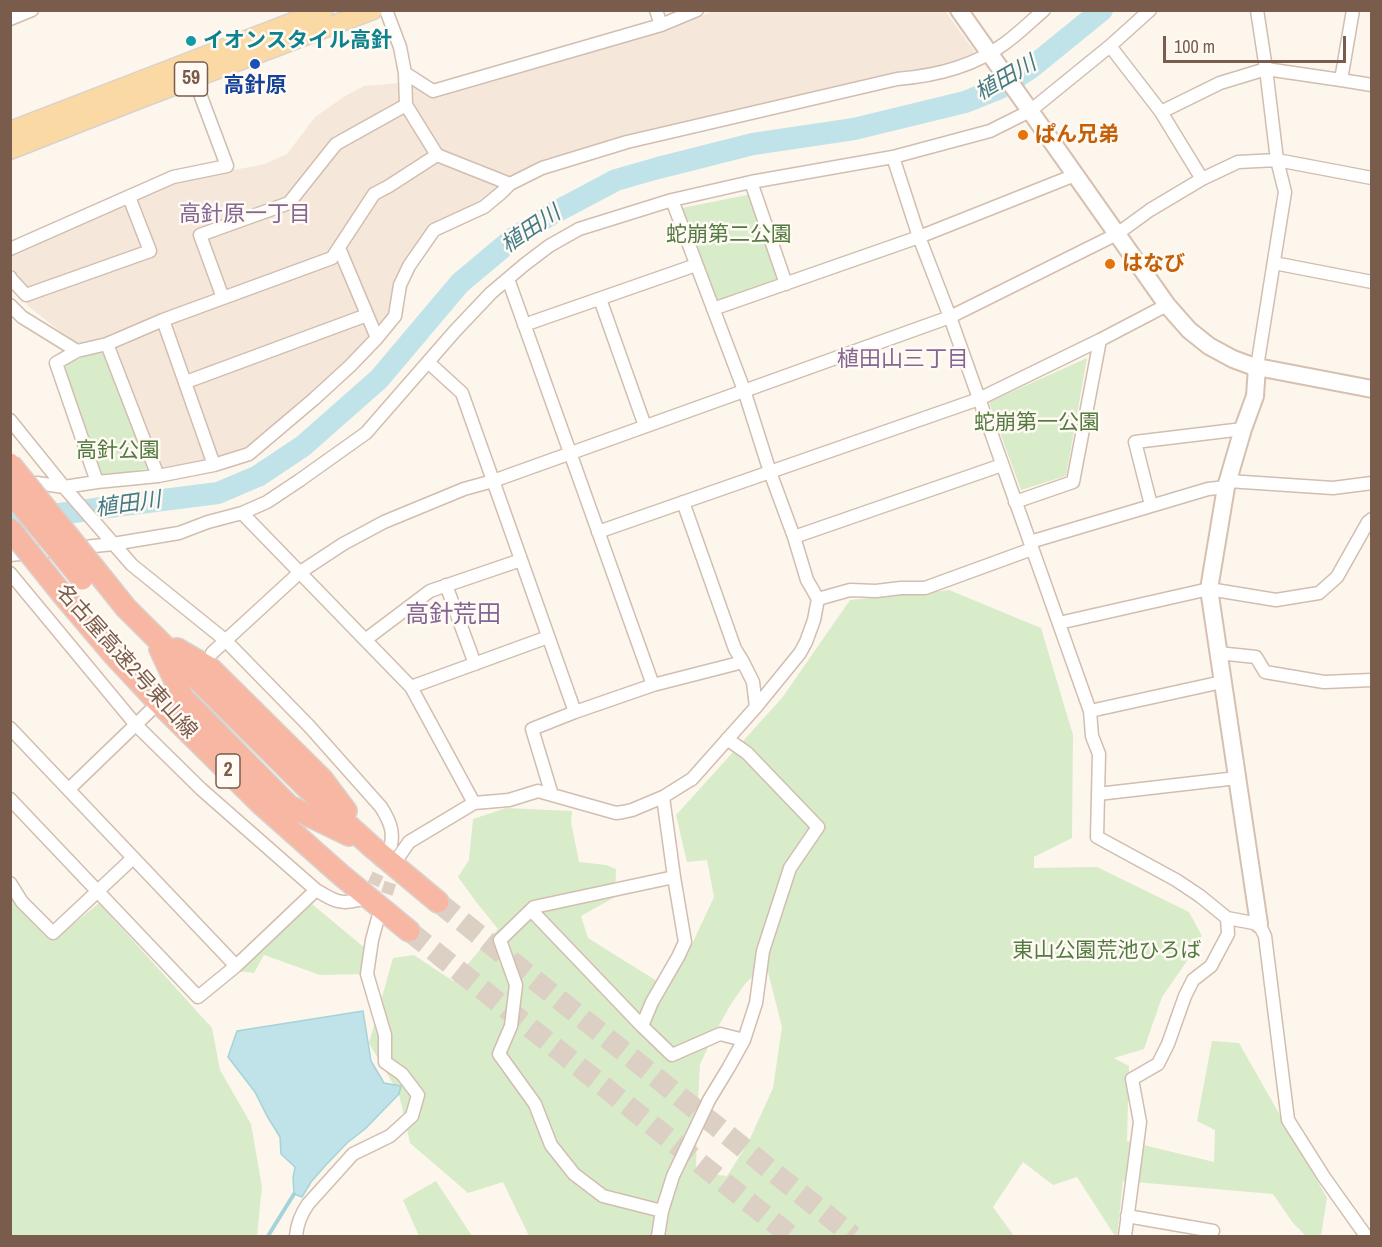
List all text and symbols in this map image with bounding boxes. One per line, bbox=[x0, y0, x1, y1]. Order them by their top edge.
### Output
scale bar bbox=[1166, 24, 1349, 62]
place label: イオンスタイル高針 bbox=[203, 28, 392, 54]
marker: イオンスタイル高針 bbox=[184, 34, 198, 48]
text: 100 m bbox=[1174, 34, 1215, 59]
water label: 植田川 bbox=[971, 51, 1041, 107]
marker: 高針原 bbox=[248, 57, 262, 71]
road number: 59 bbox=[174, 62, 207, 96]
place label: 高針原 bbox=[224, 73, 286, 99]
place label: ぱん兄弟 bbox=[1035, 122, 1119, 148]
marker: ぱん兄弟 bbox=[1016, 128, 1030, 142]
water label: 植田川 bbox=[496, 201, 566, 259]
district label: 高針原一丁目 bbox=[179, 202, 311, 228]
park label: 蛇崩第二公園 bbox=[666, 222, 792, 248]
place label: はなび bbox=[1122, 251, 1185, 277]
marker: はなび bbox=[1103, 257, 1117, 271]
district label: 植田山三丁目 bbox=[837, 347, 969, 373]
park label: 蛇崩第一公園 bbox=[974, 410, 1100, 436]
park label: 高針公園 bbox=[76, 438, 160, 464]
water label: 植田川 bbox=[93, 487, 163, 523]
street label: 名古屋高速2号東山線 bbox=[50, 580, 202, 744]
district label: 高針荒田 bbox=[405, 602, 501, 630]
road number: 2 bbox=[216, 754, 240, 788]
park label: 東山公園荒池ひろば bbox=[1013, 938, 1201, 964]

